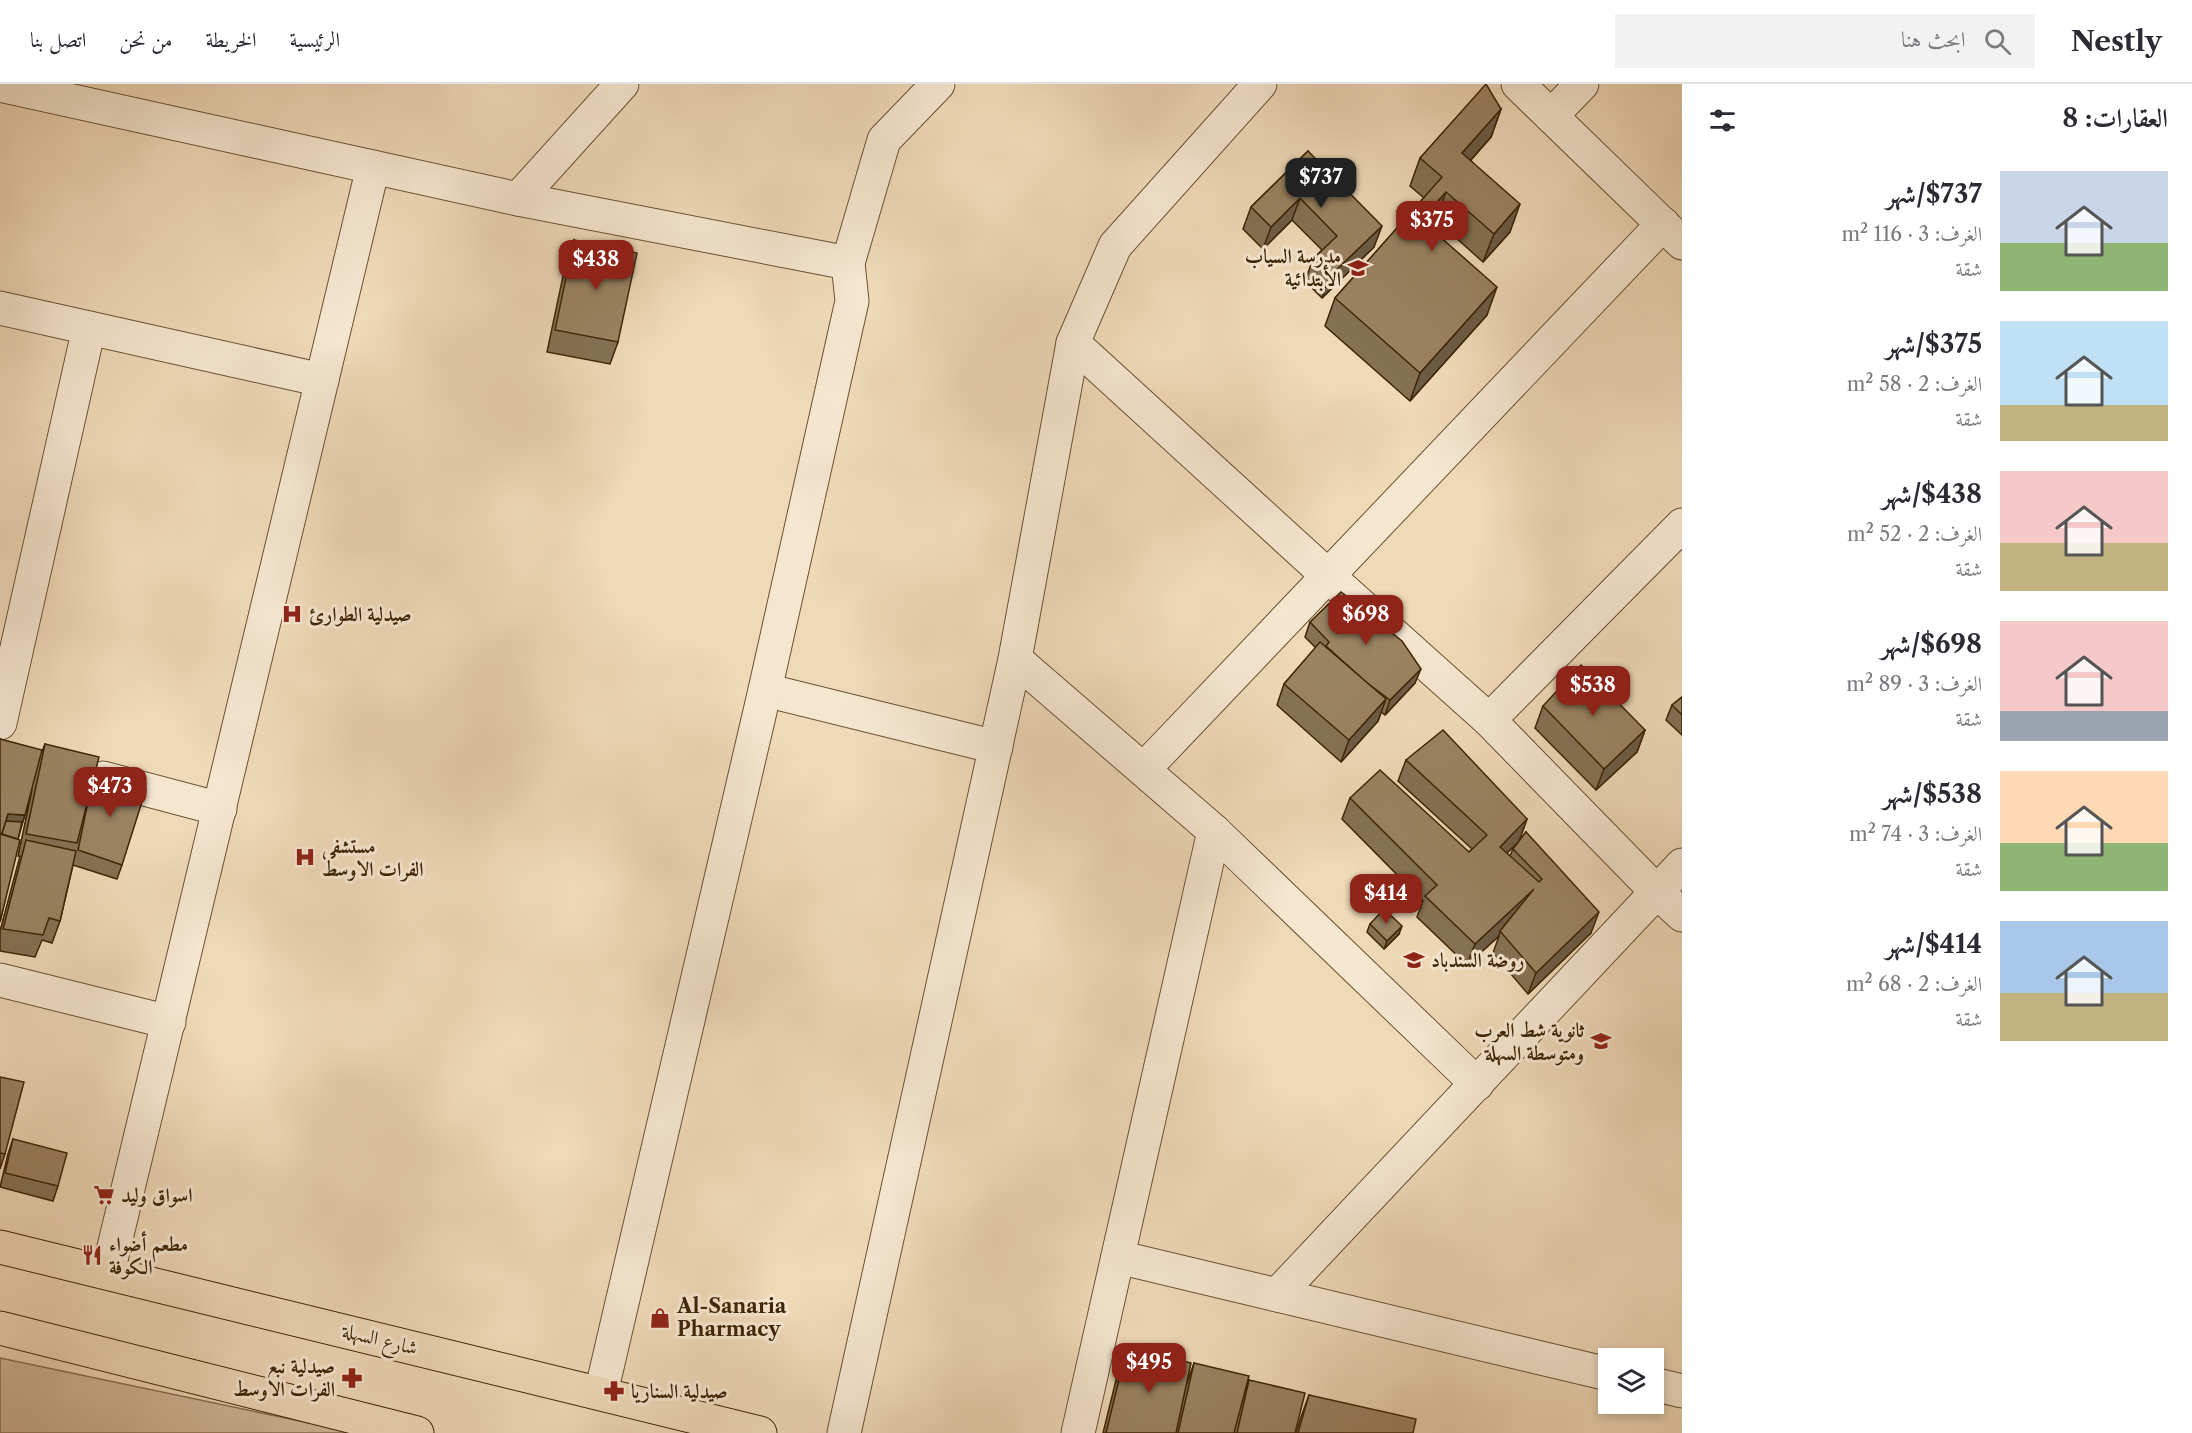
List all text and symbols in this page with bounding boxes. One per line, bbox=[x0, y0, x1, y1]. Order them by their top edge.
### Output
search box bbox=[1615, 14, 2035, 68]
text: Nestly bbox=[2071, 24, 2162, 58]
icon: search bbox=[1981, 25, 2014, 58]
text: ابحث هنا bbox=[1901, 26, 1966, 53]
text: اتصل بنا bbox=[30, 27, 86, 52]
text: من نحن bbox=[119, 27, 172, 52]
text: الخريطة bbox=[205, 27, 257, 52]
text: الرئيسية bbox=[290, 27, 340, 52]
text: العقارات: 8 bbox=[2062, 102, 2168, 134]
icon: filters bbox=[1706, 104, 1739, 137]
pin: $737 bbox=[1285, 158, 1357, 209]
text: $737 bbox=[1299, 165, 1343, 189]
text: $737/شهر bbox=[1886, 178, 1982, 210]
icon: home bbox=[2048, 195, 2120, 267]
pin: $375 bbox=[1396, 201, 1468, 252]
text: $375 bbox=[1410, 208, 1454, 232]
text: الغرف: 3 · 116 m² bbox=[1841, 222, 1982, 246]
pin: $438 bbox=[560, 240, 632, 291]
place label: مدرسة السياب الأبتدائية bbox=[1245, 244, 1341, 292]
text: $438 bbox=[573, 247, 619, 271]
school or university icon: مدرسة السياب الأبتدائية bbox=[1346, 256, 1370, 280]
text: شقة bbox=[1956, 257, 1982, 281]
text: $375/شهر bbox=[1886, 328, 1982, 360]
icon: home bbox=[2048, 345, 2120, 417]
text: الغرف: 2 · 58 m² bbox=[1847, 372, 1982, 396]
text: شقة bbox=[1956, 407, 1982, 431]
text: $438/شهر bbox=[1882, 478, 1982, 510]
icon: home bbox=[2048, 495, 2120, 567]
text: الغرف: 2 · 52 m² bbox=[1847, 522, 1982, 546]
text: شقة bbox=[1956, 557, 1982, 581]
pin: $698 bbox=[1330, 595, 1402, 646]
hospital icon: صيدلية الطوارئ bbox=[280, 602, 304, 626]
place label: صيدلية الطوارئ bbox=[309, 602, 412, 627]
text: $698 bbox=[1342, 602, 1390, 626]
text: $698/شهر bbox=[1881, 628, 1982, 660]
icon: home bbox=[2048, 645, 2120, 717]
pin: $538 bbox=[1557, 666, 1629, 717]
text: الغرف: 3 · 89 m² bbox=[1846, 672, 1982, 696]
text: $538 bbox=[1570, 673, 1616, 697]
text: شقة bbox=[1956, 707, 1982, 731]
pin: $473 bbox=[74, 767, 146, 818]
text: $473 bbox=[88, 774, 132, 798]
text: $538/شهر bbox=[1883, 778, 1982, 810]
icon: home bbox=[2048, 795, 2120, 867]
text: الغرف: 3 · 74 m² bbox=[1849, 822, 1982, 846]
place label: مستشفى الفرات الاوسط bbox=[321, 834, 424, 882]
hospital icon: مستشفى الفرات الاوسط bbox=[293, 845, 317, 869]
text: شقة bbox=[1956, 857, 1982, 881]
pin: $414 bbox=[1350, 874, 1422, 925]
text: $414 bbox=[1364, 881, 1408, 905]
text: $414/شهر bbox=[1885, 928, 1982, 960]
icon: home bbox=[2048, 945, 2120, 1017]
school or university icon: روضة السندباد bbox=[1402, 948, 1426, 972]
place label: روضة السندباد bbox=[1431, 948, 1524, 972]
text: الغرف: 2 · 68 m² bbox=[1846, 972, 1982, 996]
text: شقة bbox=[1956, 1007, 1982, 1031]
place label: ثانوية شط العرب ومتوسطة السهلة bbox=[1474, 1018, 1585, 1066]
school or university icon: ثانوية شط العرب ومتوسطة السهلة bbox=[1589, 1029, 1613, 1053]
supermarket icon: اسواق وليد bbox=[92, 1183, 116, 1207]
place label: اسواق وليد bbox=[121, 1183, 193, 1208]
place label: مطعم أضواء الكوفة bbox=[109, 1231, 188, 1280]
restaurant icon: مطعم أضواء الكوفة bbox=[80, 1243, 104, 1267]
place label: Al-Sanaria Pharmacy bbox=[676, 1294, 787, 1341]
shop icon: Al-Sanaria Pharmacy bbox=[648, 1306, 672, 1330]
street label: شارع السهلة bbox=[338, 1318, 420, 1366]
pin: $495 bbox=[1113, 1343, 1185, 1394]
map controls bbox=[1598, 1348, 1664, 1414]
button: layers bbox=[1598, 1348, 1664, 1414]
text: $495 bbox=[1126, 1350, 1172, 1374]
place label: صيدلية نبع الفرات الاوسط bbox=[233, 1354, 335, 1402]
pharmacy icon: صيدلية نبع الفرات الاوسط bbox=[340, 1366, 364, 1390]
pharmacy icon: صيدلية السناريا bbox=[602, 1379, 626, 1403]
place label: صيدلية السناريا bbox=[631, 1379, 728, 1404]

